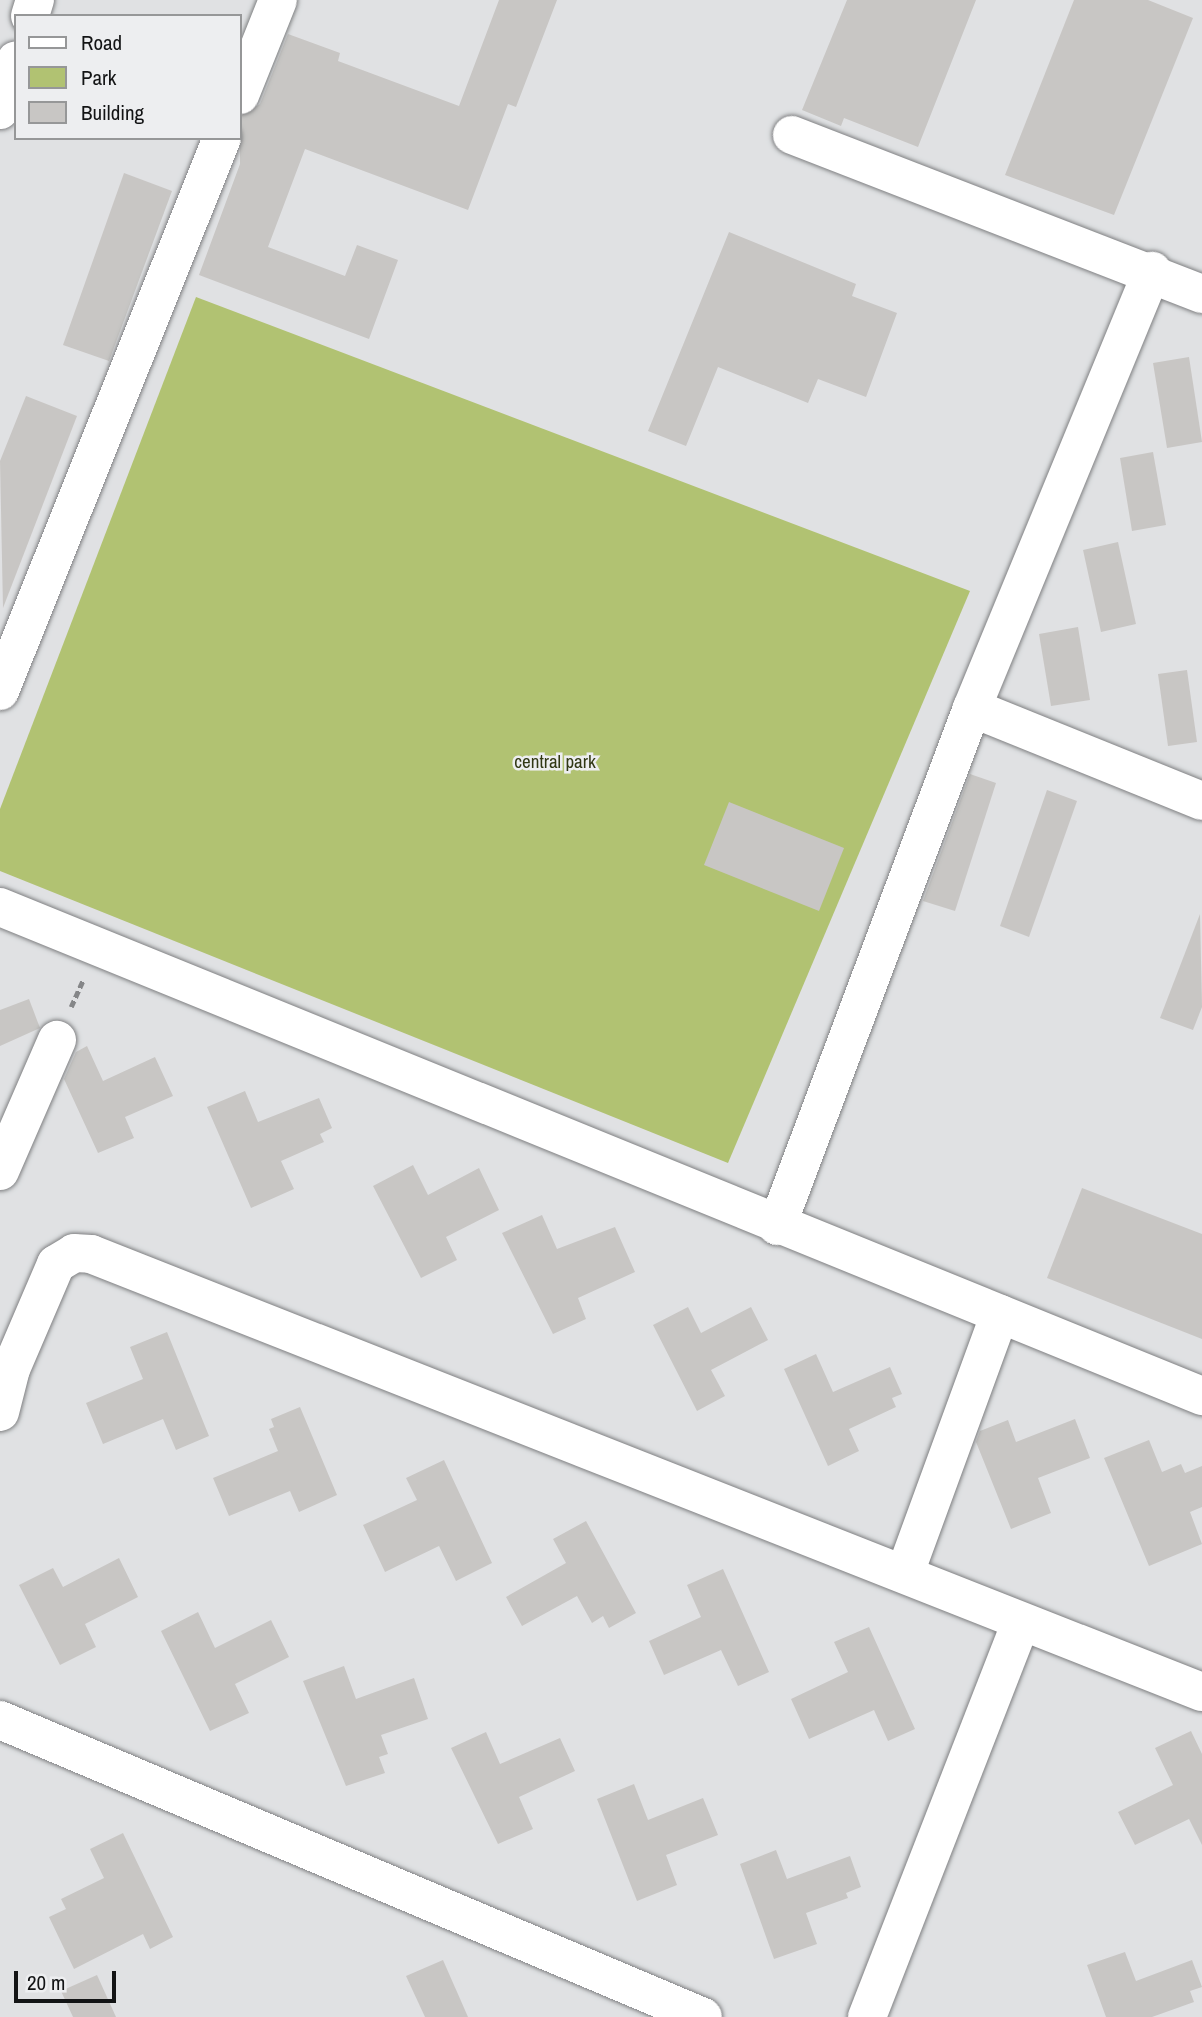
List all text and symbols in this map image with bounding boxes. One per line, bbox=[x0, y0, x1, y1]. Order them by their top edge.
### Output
legend bbox=[14, 14, 242, 140]
text: Road bbox=[81, 28, 122, 57]
text: Park bbox=[81, 63, 116, 92]
text: Building bbox=[81, 98, 144, 127]
park label: central park bbox=[514, 751, 596, 773]
scale bar bbox=[18, 1958, 119, 2002]
text: 20 m bbox=[27, 1968, 65, 1997]

